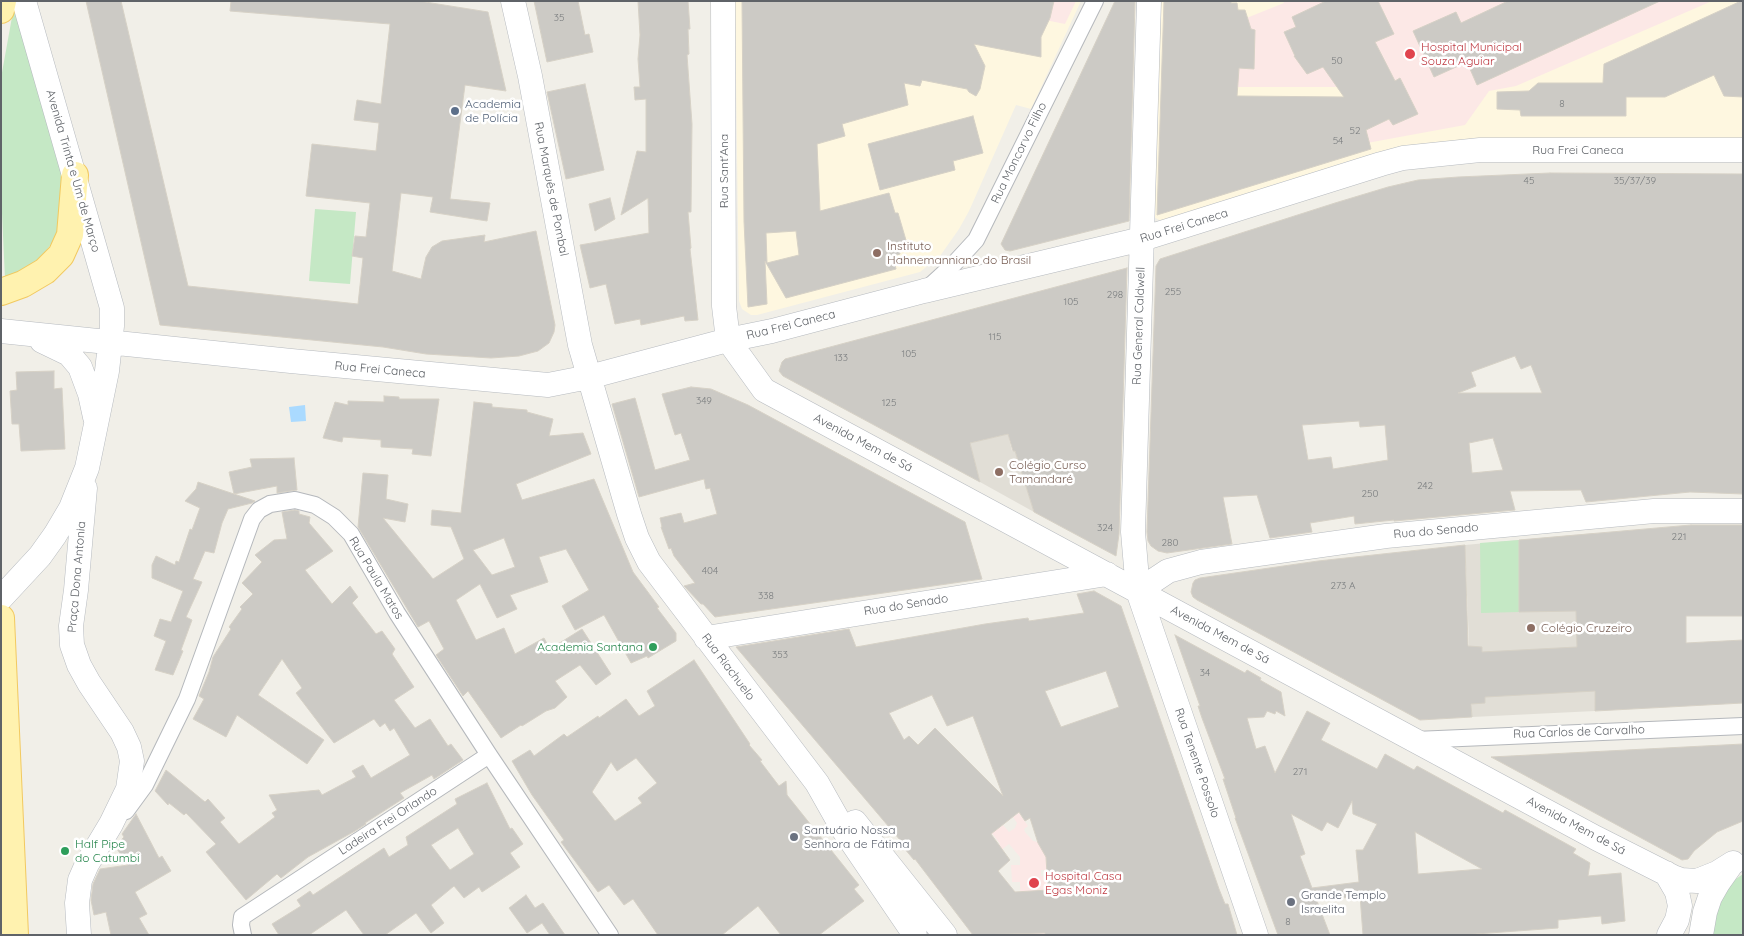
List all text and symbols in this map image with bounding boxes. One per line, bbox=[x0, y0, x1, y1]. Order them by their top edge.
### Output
house number: 35 bbox=[554, 12, 564, 24]
place label: Hospital Municipal Souza Aguiar bbox=[1421, 40, 1522, 68]
marker: Hospital Municipal Souza Aguiar bbox=[1403, 47, 1417, 61]
house number: 50 bbox=[1331, 55, 1343, 67]
street label: Avenida Trinta e Um de Março bbox=[43, 88, 103, 254]
place label: Academia de Polícia bbox=[465, 97, 521, 125]
house number: 8 bbox=[1559, 98, 1565, 110]
street label: Rua Moncorvo Filho bbox=[988, 100, 1050, 206]
marker: Academia de Polícia bbox=[449, 105, 461, 117]
street label: Rua Marquês de Pombal bbox=[531, 121, 571, 257]
house number: 52 bbox=[1350, 125, 1360, 137]
street label: Rua Sant'Ana bbox=[717, 134, 731, 208]
house number: 54 bbox=[1333, 135, 1343, 147]
street label: Rua Frei Caneca bbox=[1532, 143, 1624, 157]
house number: 45 bbox=[1524, 175, 1534, 187]
house number: 35/37/39 bbox=[1614, 175, 1656, 187]
street label: Rua Frei Caneca bbox=[1138, 206, 1230, 246]
place label: Instituto Hahnemanniano do Brasil bbox=[887, 239, 1031, 267]
marker: Instituto Hahnemanniano do Brasil bbox=[871, 247, 883, 259]
street label: Rua General Caldwell bbox=[1130, 267, 1148, 385]
house number: 255 bbox=[1165, 286, 1181, 298]
house number: 298 bbox=[1107, 289, 1123, 301]
house number: 105 bbox=[1063, 296, 1079, 308]
street label: Rua Frei Caneca bbox=[745, 307, 837, 343]
house number: 115 bbox=[989, 331, 1001, 343]
house number: 105 bbox=[901, 348, 917, 360]
house number: 133 bbox=[834, 352, 848, 364]
street label: Rua Frei Caneca bbox=[334, 359, 426, 381]
house number: 349 bbox=[696, 395, 712, 407]
house number: 125 bbox=[882, 397, 896, 409]
street label: Avenida Mem de Sá bbox=[811, 411, 915, 475]
place label: Colégio Curso Tamandaré bbox=[1009, 458, 1086, 486]
marker: Colégio Curso Tamandaré bbox=[993, 466, 1005, 478]
house number: 242 bbox=[1417, 480, 1433, 492]
house number: 250 bbox=[1362, 488, 1378, 500]
street label: Rua do Senado bbox=[1393, 520, 1479, 542]
street label: Praça Dona Antonia bbox=[65, 521, 89, 633]
house number: 324 bbox=[1097, 522, 1113, 534]
house number: 221 bbox=[1672, 531, 1686, 543]
street label: Rua Paula Matos bbox=[346, 534, 406, 622]
house number: 280 bbox=[1162, 537, 1178, 549]
house number: 404 bbox=[702, 565, 718, 577]
house number: 273 A bbox=[1331, 580, 1355, 592]
house number: 338 bbox=[758, 590, 774, 602]
street label: Rua do Senado bbox=[863, 591, 949, 619]
street label: Avenida Mem de Sá bbox=[1168, 603, 1272, 667]
place label: Colégio Cruzeiro bbox=[1541, 621, 1632, 635]
marker: Colégio Cruzeiro bbox=[1525, 622, 1537, 634]
street label: Rua Riachuelo bbox=[698, 631, 758, 703]
place label: Academia Santana bbox=[537, 640, 643, 654]
marker: Academia Santana bbox=[647, 641, 659, 653]
house number: 353 bbox=[772, 649, 788, 661]
house number: 34 bbox=[1200, 667, 1210, 679]
street label: Rua Tenente Possolo bbox=[1171, 706, 1223, 820]
street label: Rua Carlos de Carvalho bbox=[1513, 723, 1645, 741]
house number: 271 bbox=[1293, 766, 1307, 778]
street label: Ladeira Frei Orlando bbox=[336, 784, 440, 858]
street label: Avenida Mem de Sá bbox=[1524, 794, 1628, 858]
place label: Santuário Nossa Senhora de Fátima bbox=[804, 823, 910, 851]
marker: Santuário Nossa Senhora de Fátima bbox=[788, 831, 800, 843]
place label: Half Pipe do Catumbi bbox=[75, 837, 140, 865]
marker: Half Pipe do Catumbi bbox=[59, 845, 71, 857]
place label: Hospital Casa Egas Moniz bbox=[1045, 869, 1122, 897]
marker: Hospital Casa Egas Moniz bbox=[1027, 876, 1041, 890]
place label: Grande Templo Israelita bbox=[1301, 888, 1386, 916]
marker: Grande Templo Israelita bbox=[1285, 896, 1297, 908]
house number: 8 bbox=[1285, 916, 1291, 928]

